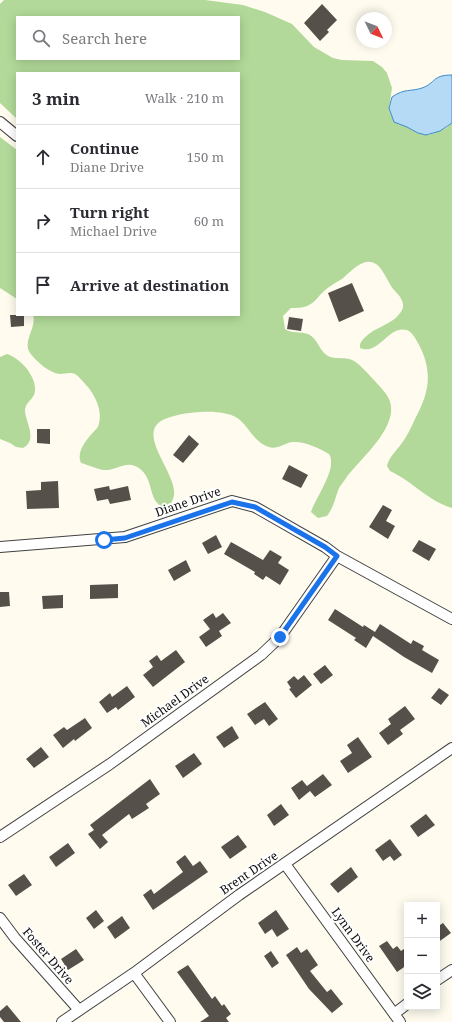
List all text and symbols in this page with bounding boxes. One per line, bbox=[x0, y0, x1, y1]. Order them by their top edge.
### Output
north arrow bbox=[356, 12, 392, 48]
search box bbox=[16, 16, 240, 60]
icon: search bbox=[30, 27, 52, 49]
text: Search here bbox=[62, 28, 147, 48]
text: 3 min bbox=[32, 87, 80, 110]
text: Walk · 210 m bbox=[145, 89, 224, 107]
text: Continue bbox=[70, 138, 139, 158]
icon: ahead bbox=[32, 146, 54, 168]
text: 150 m bbox=[187, 148, 224, 166]
text: Diane Drive bbox=[70, 158, 144, 176]
text: Turn right bbox=[70, 202, 149, 222]
icon: right bbox=[32, 210, 54, 232]
text: 60 m bbox=[194, 212, 224, 230]
text: Michael Drive bbox=[70, 222, 157, 240]
icon: arrive bbox=[32, 274, 54, 296]
text: Arrive at destination bbox=[70, 275, 229, 295]
street label: Diane Drive bbox=[153, 482, 223, 521]
route start bbox=[95, 531, 113, 549]
route end bbox=[271, 628, 289, 646]
street label: Michael Drive bbox=[137, 670, 212, 731]
street label: Brent Drive bbox=[216, 847, 281, 898]
map controls bbox=[404, 902, 440, 1010]
button: + bbox=[404, 902, 440, 938]
street label: Lynn Drive bbox=[328, 904, 379, 966]
street label: Foster Drive bbox=[19, 924, 78, 988]
button: − bbox=[404, 938, 440, 974]
button: layers bbox=[404, 974, 440, 1010]

